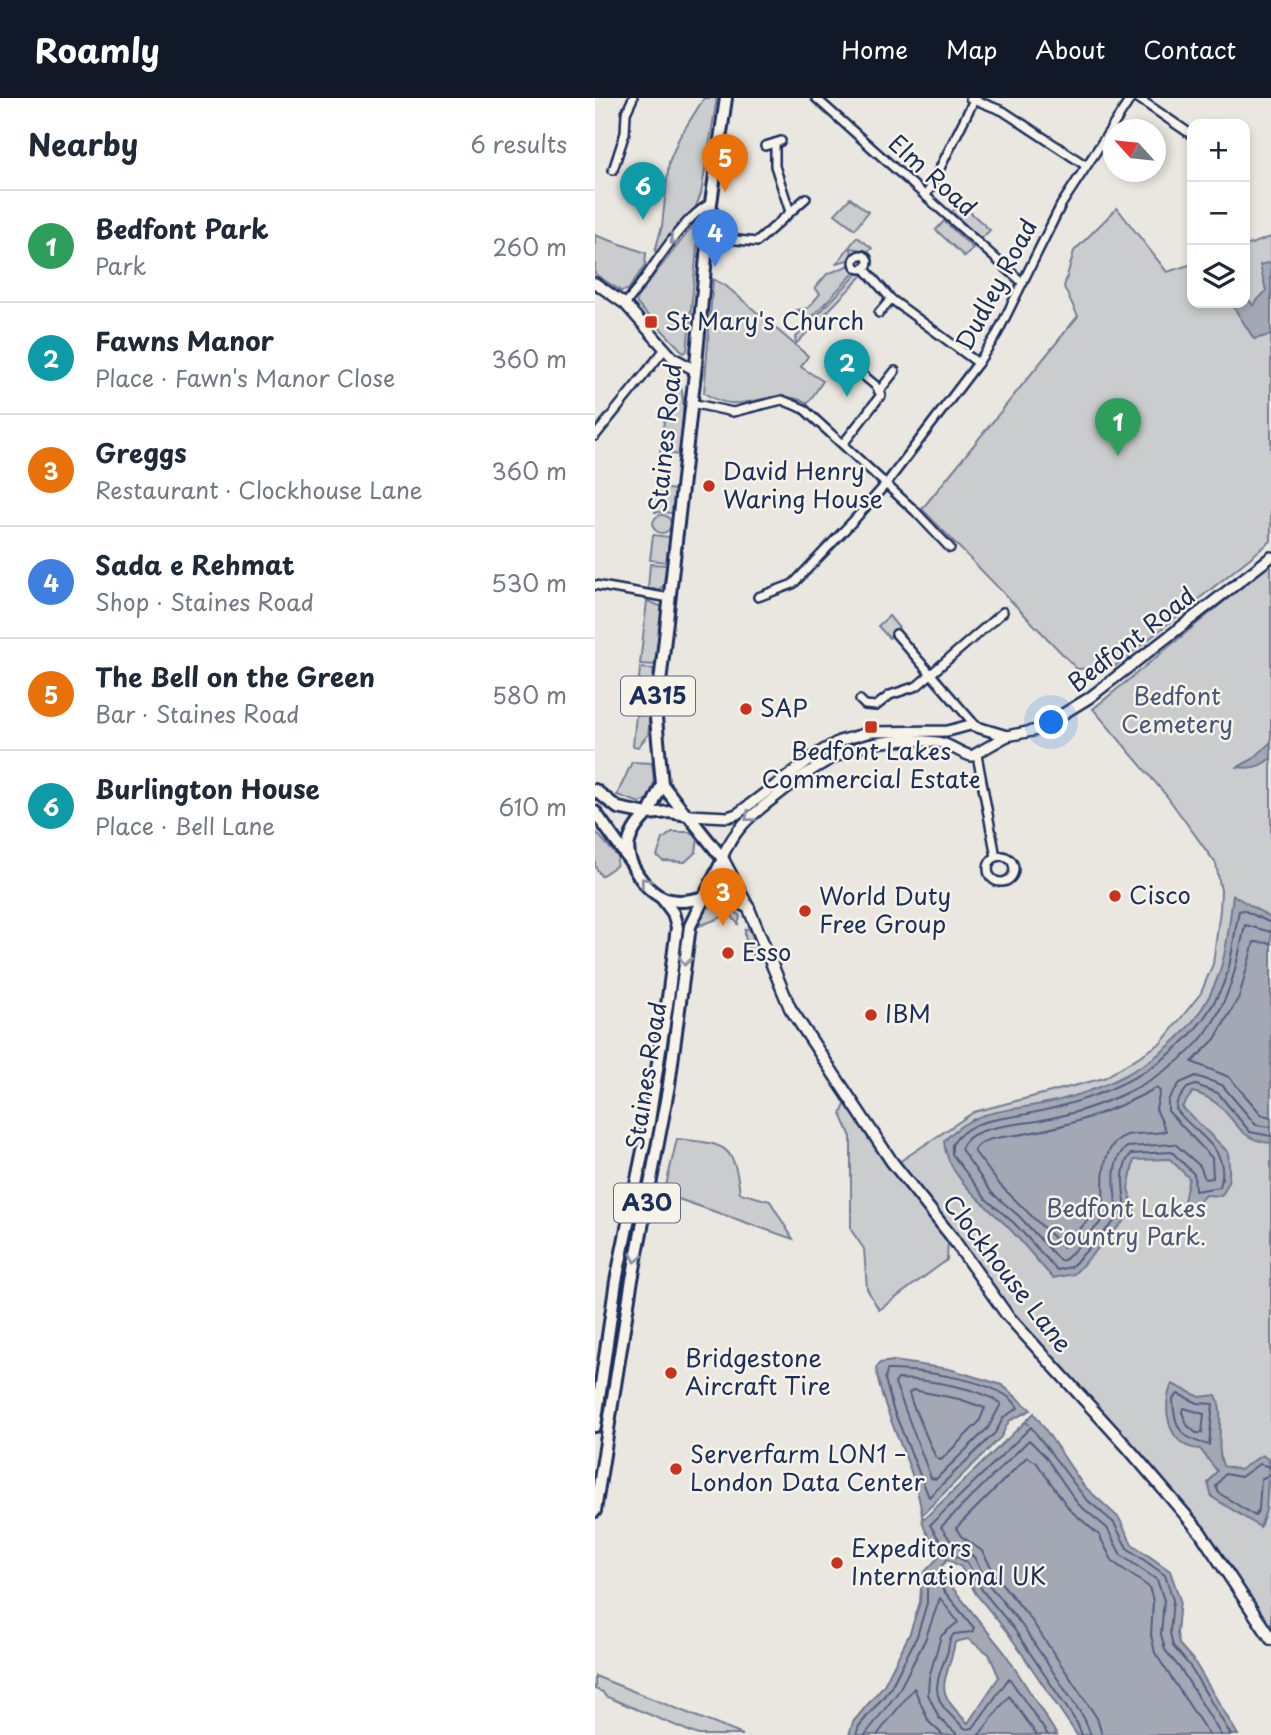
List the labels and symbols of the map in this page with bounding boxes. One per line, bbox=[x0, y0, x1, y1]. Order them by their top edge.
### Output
north arrow bbox=[1103, 119, 1166, 182]
street label: Elm Road bbox=[881, 125, 986, 224]
pin: 5 bbox=[702, 134, 748, 192]
pin: 6 bbox=[620, 162, 666, 220]
pin: 4 bbox=[692, 209, 738, 267]
street label: Dudley Road bbox=[945, 212, 1045, 356]
one-way arrow bbox=[670, 231, 682, 244]
place label: St Mary's Church bbox=[665, 302, 864, 338]
marker: St Mary's Church bbox=[643, 314, 659, 330]
pin: 2 bbox=[824, 339, 870, 397]
street label: Staines Road bbox=[638, 361, 690, 514]
pin: 1 bbox=[1095, 398, 1141, 456]
place label: David Henry Waring House bbox=[723, 452, 883, 516]
marker: David Henry Waring House bbox=[701, 478, 717, 494]
street label: Bedfont Road bbox=[1059, 577, 1202, 700]
road number: A315 bbox=[621, 676, 695, 716]
park label: Bedfont Cemetery bbox=[1121, 677, 1233, 741]
place label: SAP bbox=[760, 689, 808, 725]
marker: SAP bbox=[738, 701, 754, 717]
your location bbox=[1034, 705, 1068, 739]
marker: Bedfont Lakes Commercial Estate bbox=[863, 719, 879, 735]
place label: Bedfont Lakes Commercial Estate bbox=[761, 732, 981, 796]
one-way arrow bbox=[745, 809, 757, 822]
pin: 3 bbox=[700, 868, 746, 926]
place label: Cisco bbox=[1129, 876, 1191, 912]
one-way arrow bbox=[641, 877, 654, 889]
place label: World Duty Free Group bbox=[819, 877, 951, 941]
marker: Cisco bbox=[1107, 888, 1123, 904]
marker: World Duty Free Group bbox=[797, 903, 813, 919]
place label: Esso bbox=[742, 933, 791, 969]
marker: Esso bbox=[720, 945, 736, 961]
one-way arrow bbox=[678, 956, 693, 967]
place label: IBM bbox=[885, 995, 931, 1031]
street label: Staines Road bbox=[616, 999, 675, 1152]
marker: IBM bbox=[863, 1007, 879, 1023]
road number: A30 bbox=[614, 1184, 680, 1222]
street label: Clockhouse Lane bbox=[935, 1186, 1082, 1360]
park label: Bedfont Lakes Country Park. bbox=[1046, 1189, 1206, 1253]
one-way arrow bbox=[629, 1252, 644, 1264]
place label: Bridgestone Aircraft Tire bbox=[685, 1339, 831, 1403]
marker: Bridgestone Aircraft Tire bbox=[663, 1365, 679, 1381]
place label: Serverfarm LON1 – London Data Center bbox=[690, 1435, 925, 1499]
marker: Serverfarm LON1 – London Data Center bbox=[668, 1461, 684, 1477]
place label: Expeditors International UK bbox=[851, 1529, 1046, 1593]
marker: Expeditors International UK bbox=[829, 1555, 845, 1571]

